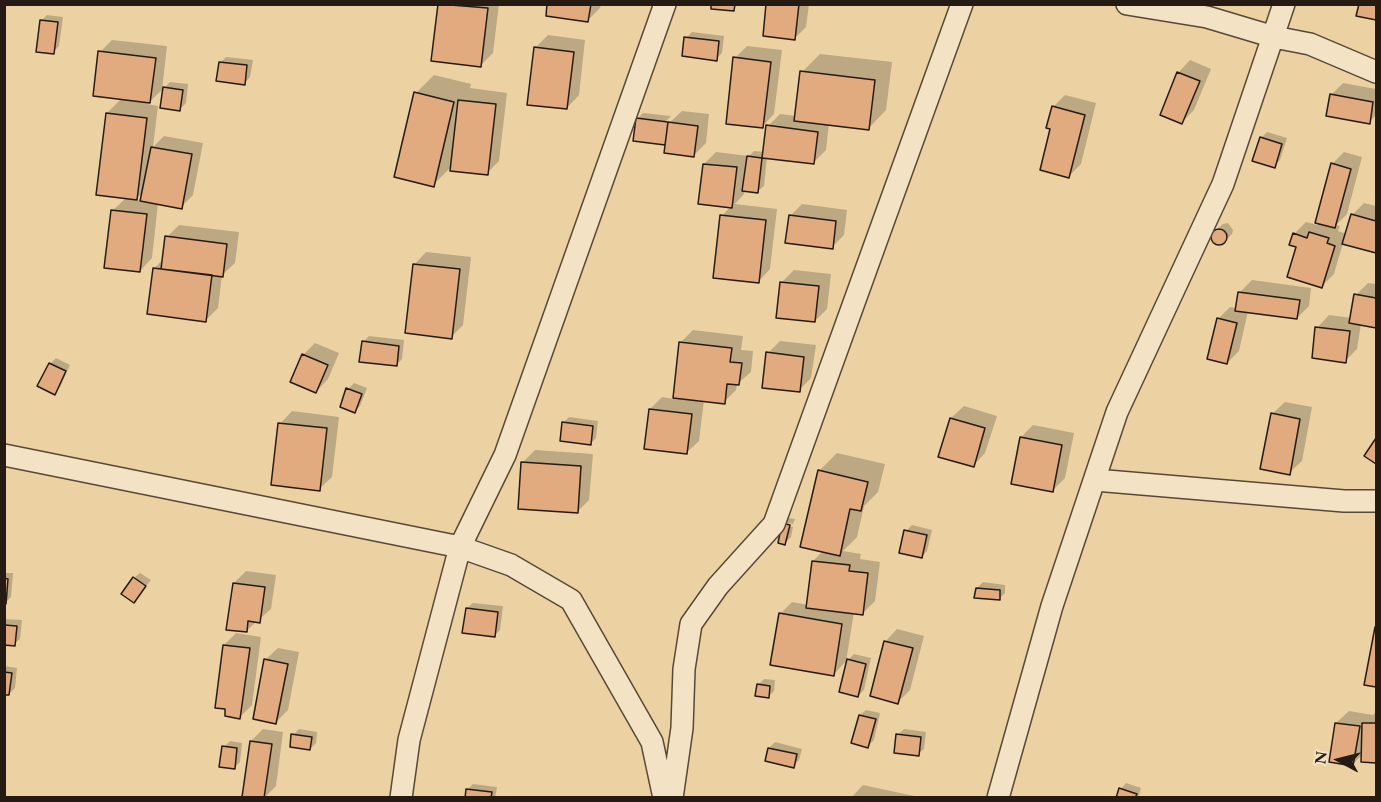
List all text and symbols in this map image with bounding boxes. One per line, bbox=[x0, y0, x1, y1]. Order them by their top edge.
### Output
north arrow bbox=[1309, 730, 1369, 790]
text: N bbox=[1309, 750, 1332, 765]

